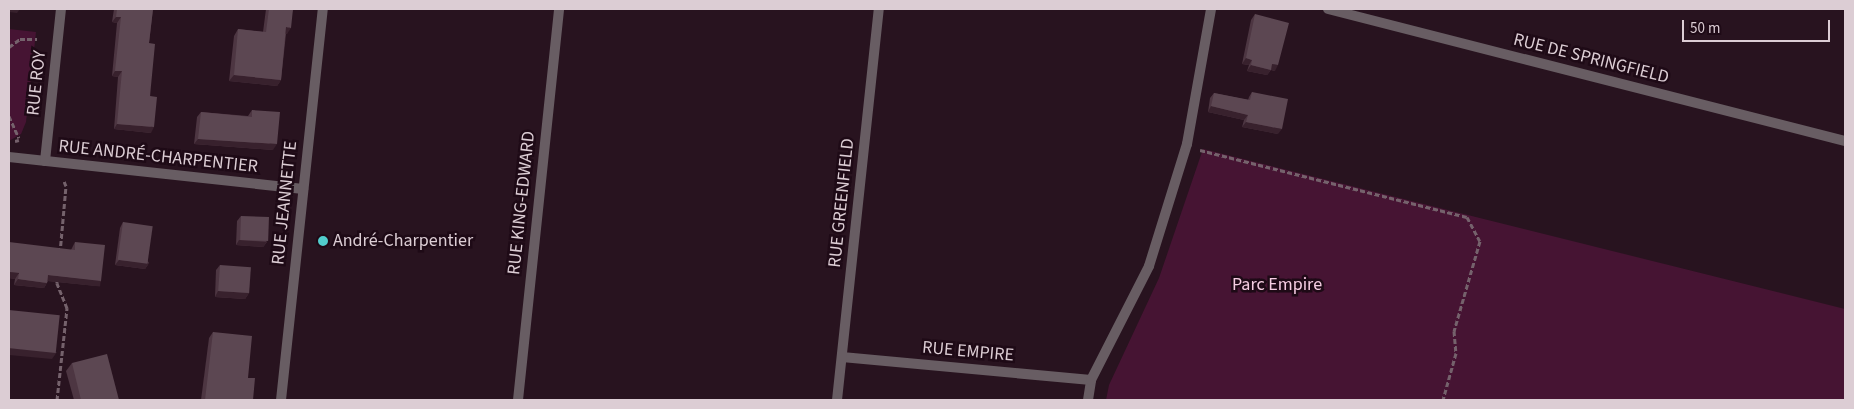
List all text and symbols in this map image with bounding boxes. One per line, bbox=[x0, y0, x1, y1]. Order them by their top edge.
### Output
scale bar bbox=[1684, 10, 1832, 42]
text: 50 m bbox=[1690, 18, 1720, 39]
street label: RUE DE SPRINGFIELD bbox=[1511, 29, 1671, 89]
street label: RUE ROY bbox=[23, 49, 51, 117]
street label: RUE KING-EDWARD bbox=[504, 130, 540, 276]
street label: RUE ANDRÉ-CHARPENTIER bbox=[57, 136, 259, 178]
street label: RUE GREENFIELD bbox=[824, 137, 860, 269]
street label: RUE JEANNETTE bbox=[268, 140, 302, 266]
place label: André-Charpentier bbox=[333, 230, 473, 252]
marker: André-Charpentier bbox=[317, 235, 329, 247]
park label: Parc Empire bbox=[1232, 274, 1322, 296]
street label: RUE EMPIRE bbox=[921, 337, 1015, 367]

